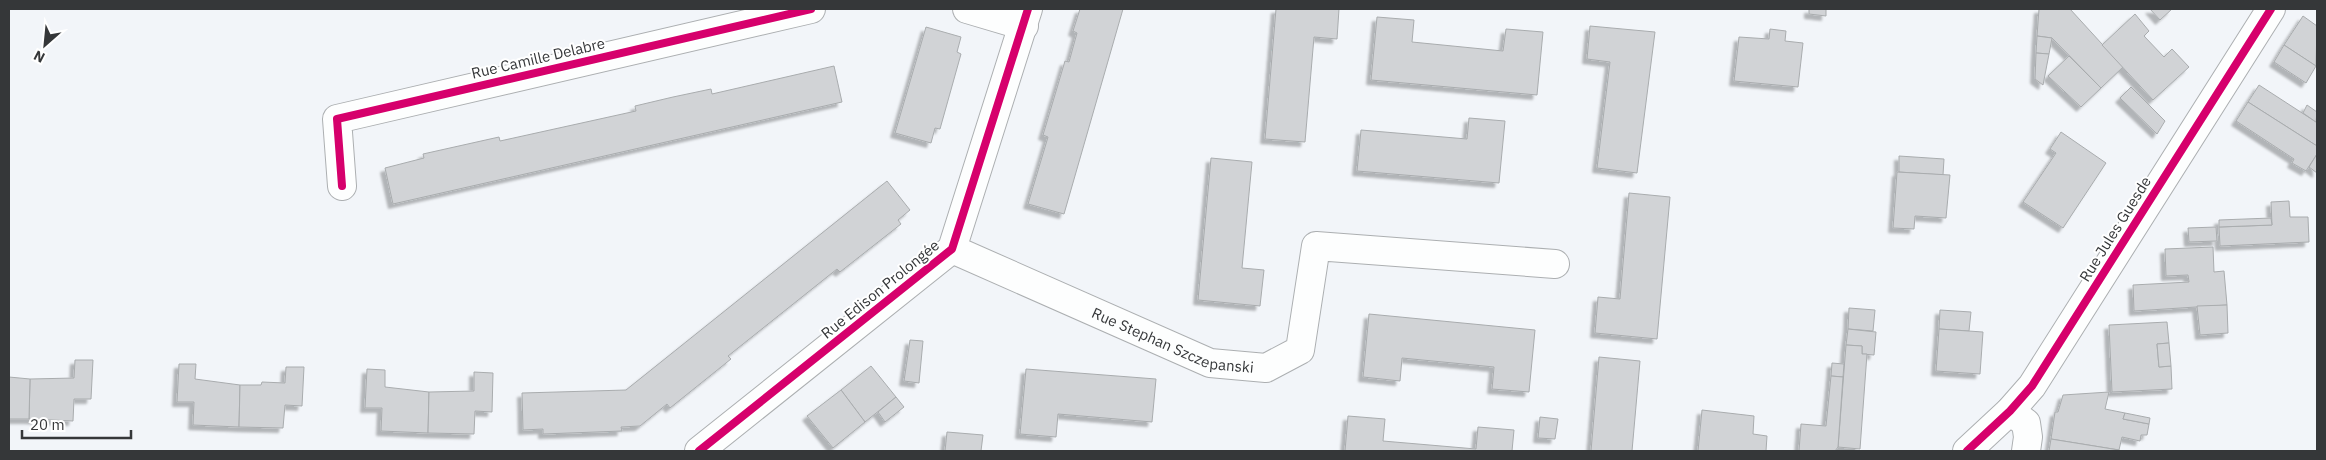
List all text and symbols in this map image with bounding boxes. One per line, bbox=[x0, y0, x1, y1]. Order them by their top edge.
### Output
north arrow bbox=[20, 20, 70, 70]
street label: Rue Camille Delabre bbox=[469, 33, 607, 83]
text: N bbox=[30, 46, 48, 67]
street label: Rue Jules Guesde bbox=[2075, 173, 2155, 285]
street label: Rue Edison Prolongée bbox=[817, 235, 943, 343]
street label: Rue Stephan Szczepanski bbox=[1089, 303, 1255, 376]
scale bar bbox=[22, 408, 131, 440]
text: 20 m bbox=[30, 415, 65, 434]

